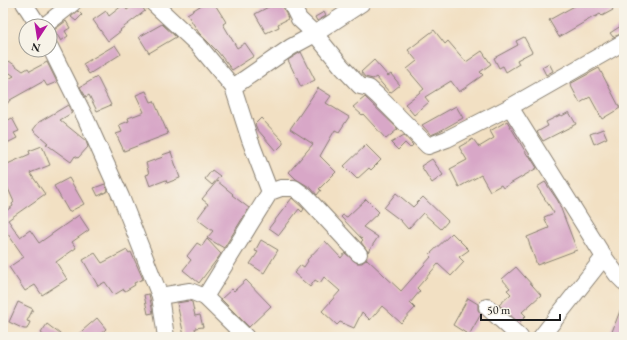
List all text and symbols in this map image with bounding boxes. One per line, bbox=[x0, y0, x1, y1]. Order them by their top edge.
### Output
north arrow bbox=[18, 18, 58, 58]
text: N bbox=[30, 40, 42, 56]
scale bar bbox=[481, 296, 560, 322]
text: 50 m bbox=[487, 302, 511, 318]

